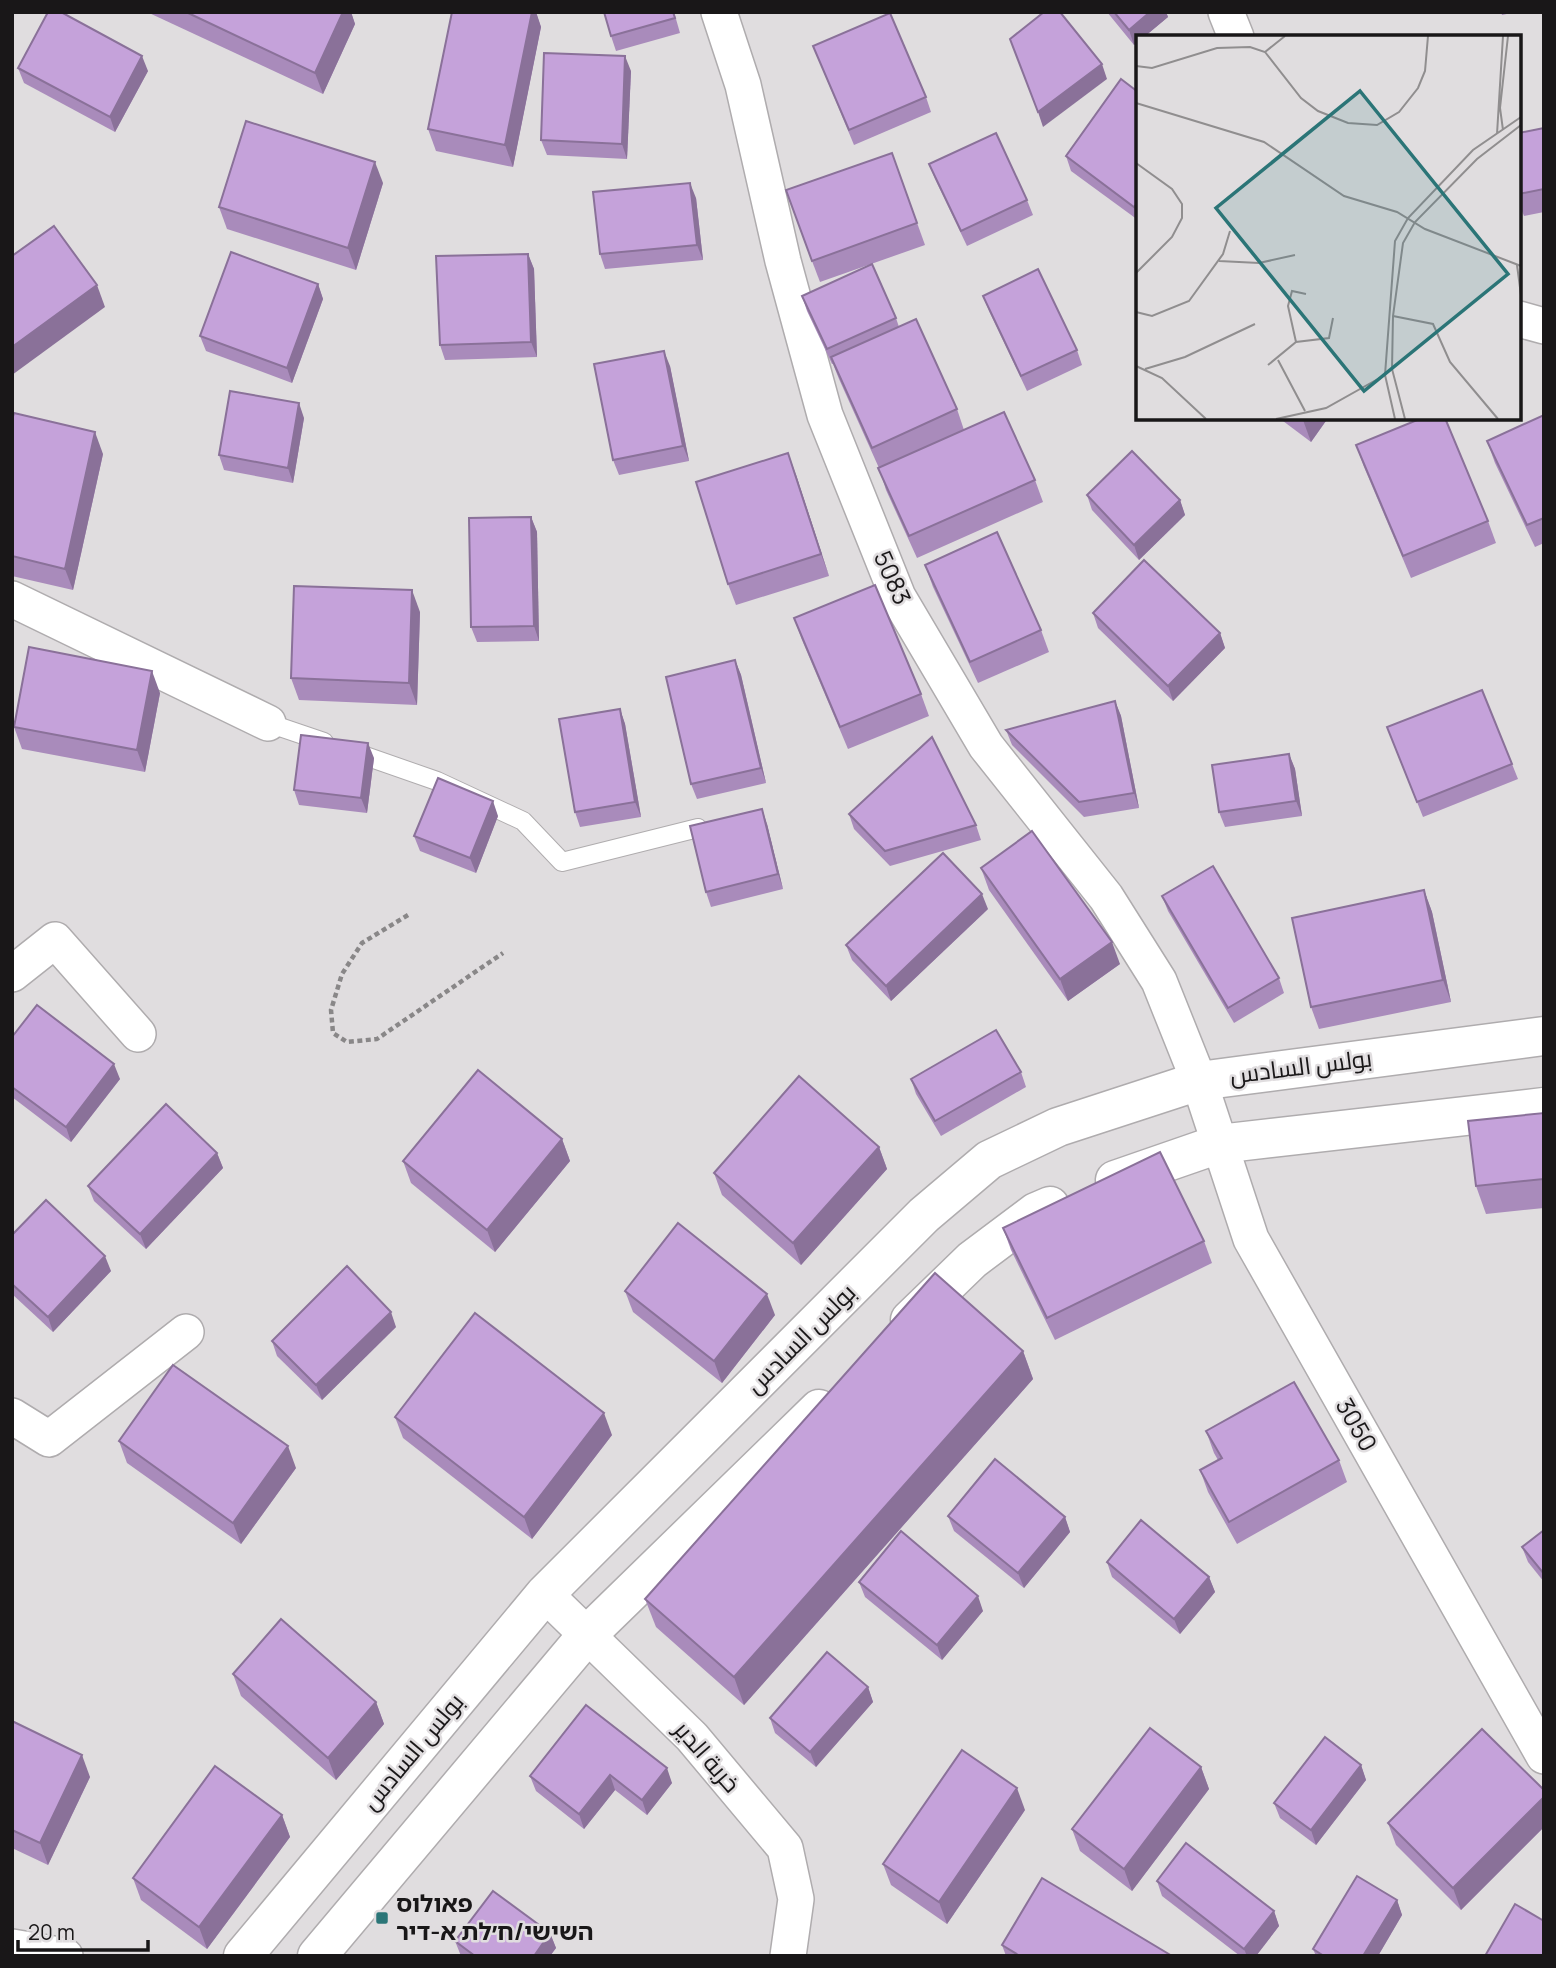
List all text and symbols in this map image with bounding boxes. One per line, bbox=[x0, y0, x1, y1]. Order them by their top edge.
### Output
inset map bbox=[1136, 35, 1521, 420]
street label: 5083 bbox=[867, 545, 920, 610]
street label: بولس السادس bbox=[1228, 1040, 1374, 1091]
street label: بولس السادس bbox=[738, 1276, 862, 1400]
street label: 3050 bbox=[1329, 1392, 1386, 1457]
street label: بولس السادس bbox=[353, 1686, 470, 1816]
street label: خربة الدير bbox=[666, 1712, 749, 1799]
place label: פאולוס השישי/ח׳לת א-דיר bbox=[396, 1886, 594, 1947]
scale bar bbox=[18, 1909, 147, 1953]
marker: פאולוס השישי/ח׳לת א-דיר bbox=[374, 1910, 390, 1926]
text: 20 m bbox=[28, 1918, 75, 1946]

